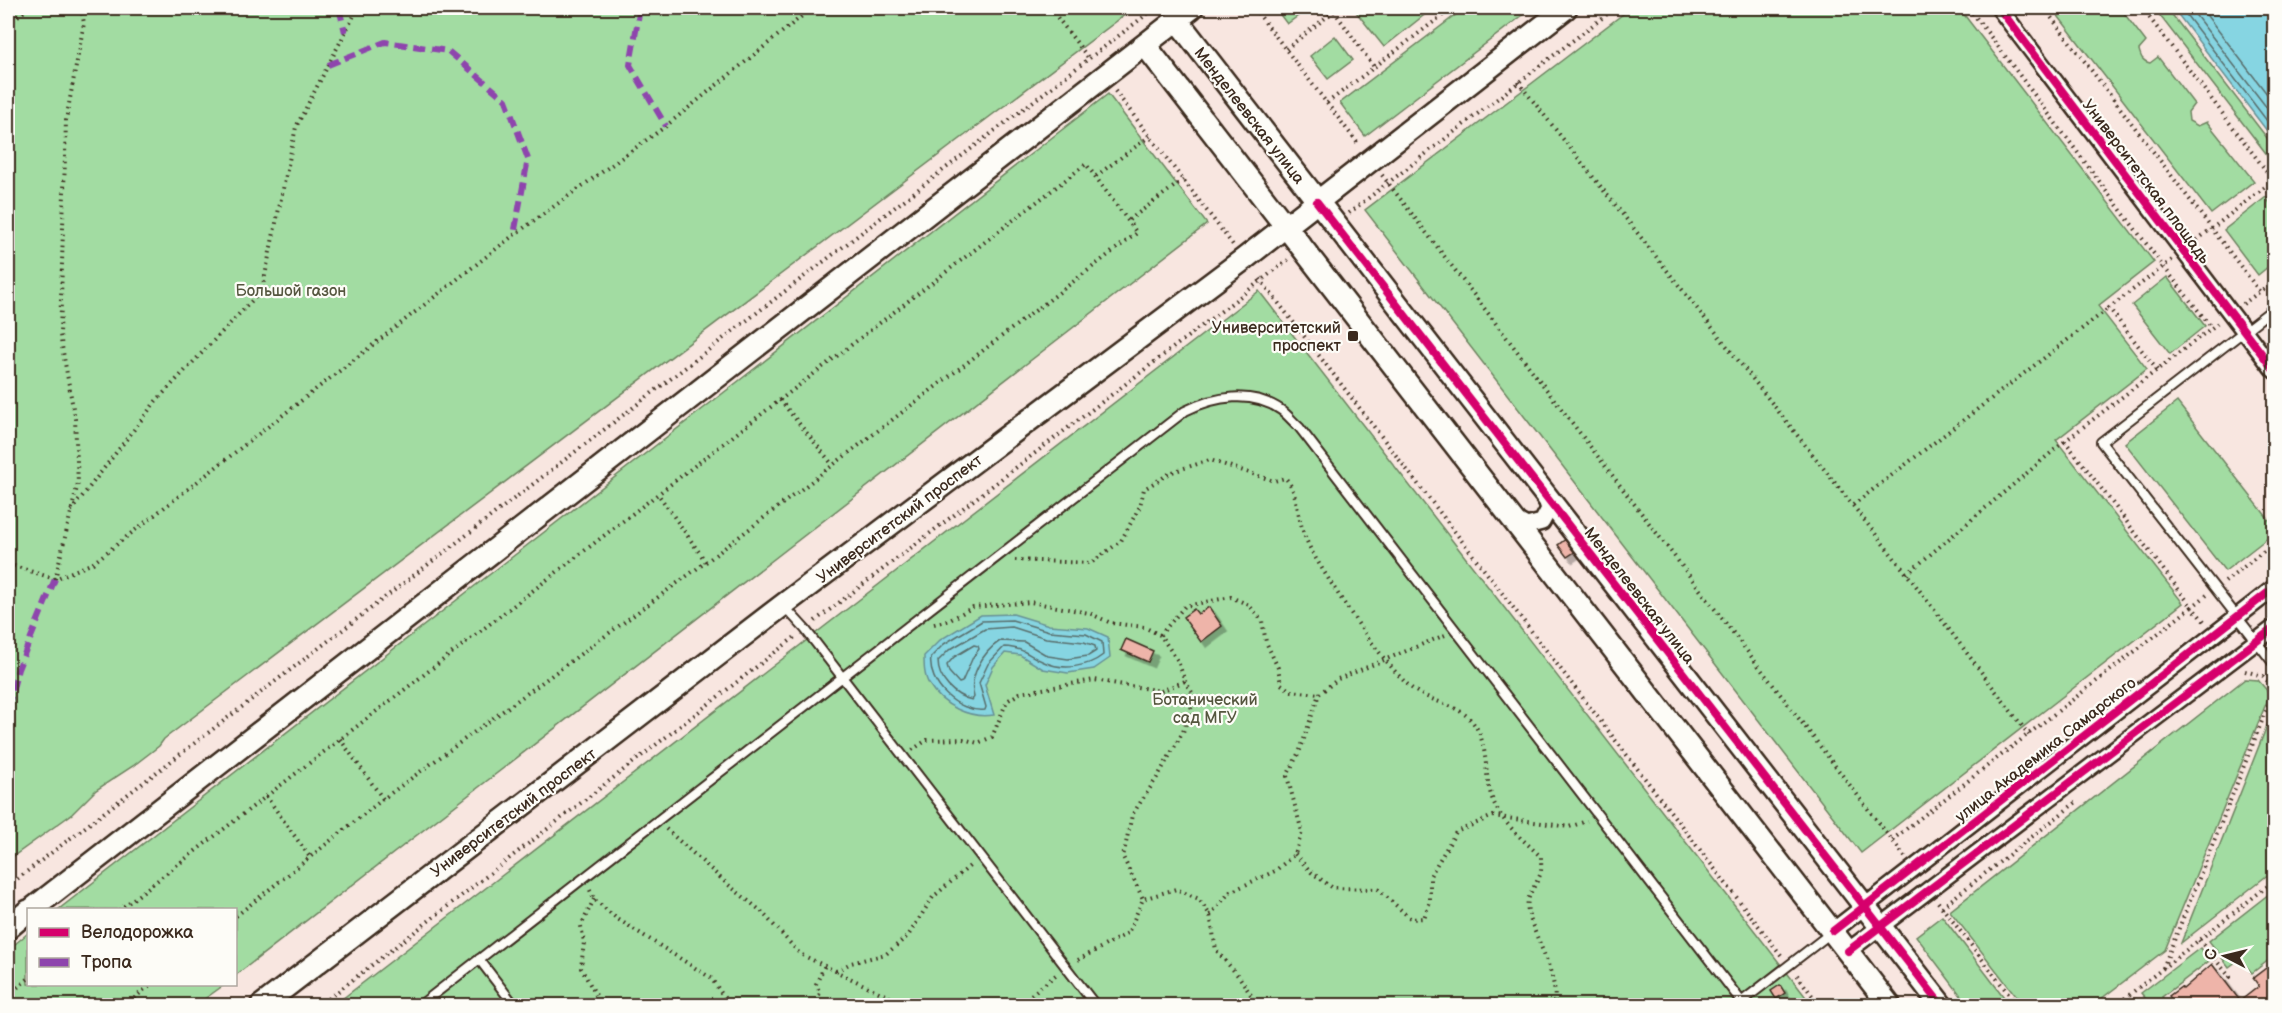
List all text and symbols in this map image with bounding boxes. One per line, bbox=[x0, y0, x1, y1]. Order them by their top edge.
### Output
street label: Менделеевская улица bbox=[1190, 44, 1308, 189]
street label: Университетская площадь bbox=[2078, 96, 2214, 268]
park label: Большой газон bbox=[236, 282, 346, 301]
place label: Университетский проспект bbox=[1212, 319, 1342, 356]
marker: Университетский проспект bbox=[1346, 329, 1360, 343]
street label: Университетский проспект bbox=[813, 450, 987, 588]
street label: Менделеевская улица bbox=[1580, 524, 1698, 669]
street label: улица Академика Самарского bbox=[1952, 674, 2140, 827]
park label: Ботанический сад МГУ bbox=[1152, 691, 1258, 728]
street label: Университетский проспект bbox=[427, 744, 601, 882]
legend bbox=[27, 908, 237, 986]
text: Велодорожка bbox=[81, 922, 194, 943]
north arrow bbox=[2195, 926, 2255, 986]
text: С bbox=[2201, 948, 2222, 961]
text: Тропа bbox=[81, 952, 132, 973]

